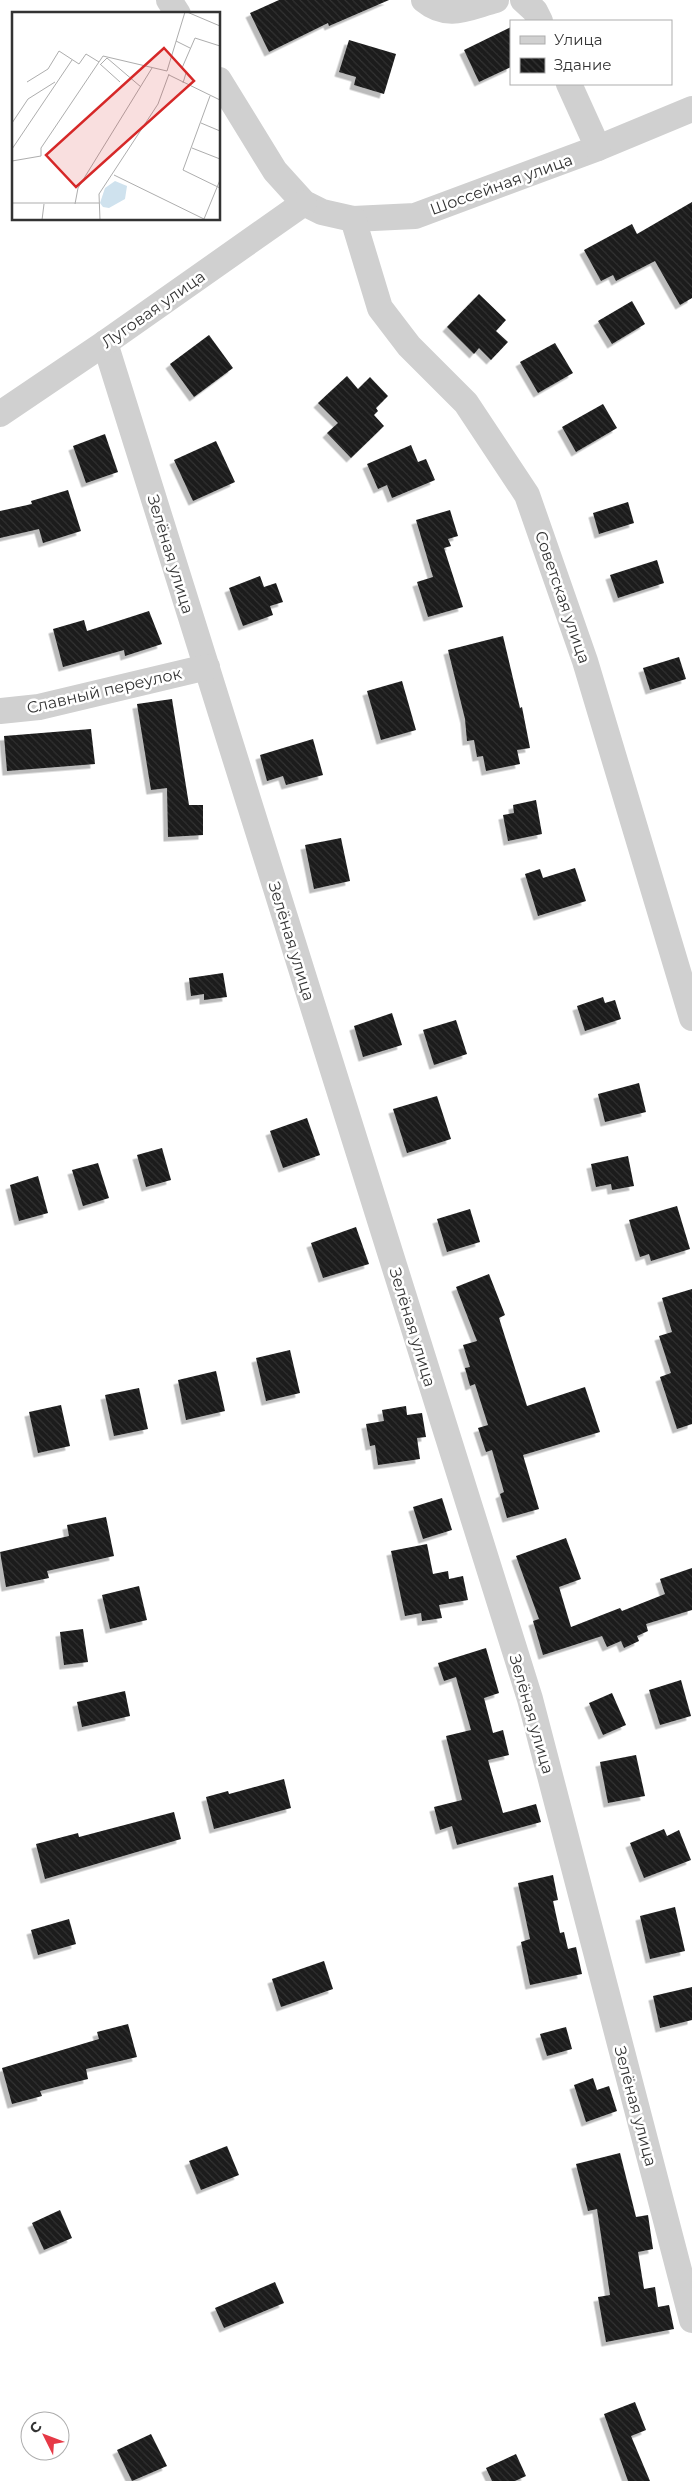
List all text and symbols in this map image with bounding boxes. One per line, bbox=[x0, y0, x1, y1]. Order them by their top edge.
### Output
inset map bbox=[12, 12, 220, 220]
legend bbox=[510, 20, 672, 85]
text: Улица bbox=[554, 30, 602, 49]
text: Здание bbox=[554, 55, 612, 74]
street label: Шоссейная улица bbox=[427, 150, 575, 219]
street label: Луговая улица bbox=[98, 267, 209, 352]
street label: Зелёная улица bbox=[143, 492, 198, 616]
street label: Советская улица bbox=[531, 528, 594, 666]
street label: Славный переулок bbox=[25, 663, 184, 718]
street label: Зелёная улица bbox=[264, 879, 319, 1003]
street label: Зелёная улица bbox=[385, 1265, 440, 1389]
street label: Зелёная улица bbox=[505, 1652, 558, 1776]
street label: Зелёная улица bbox=[610, 2044, 661, 2168]
north arrow bbox=[20, 2411, 70, 2461]
text: С bbox=[25, 2417, 45, 2437]

